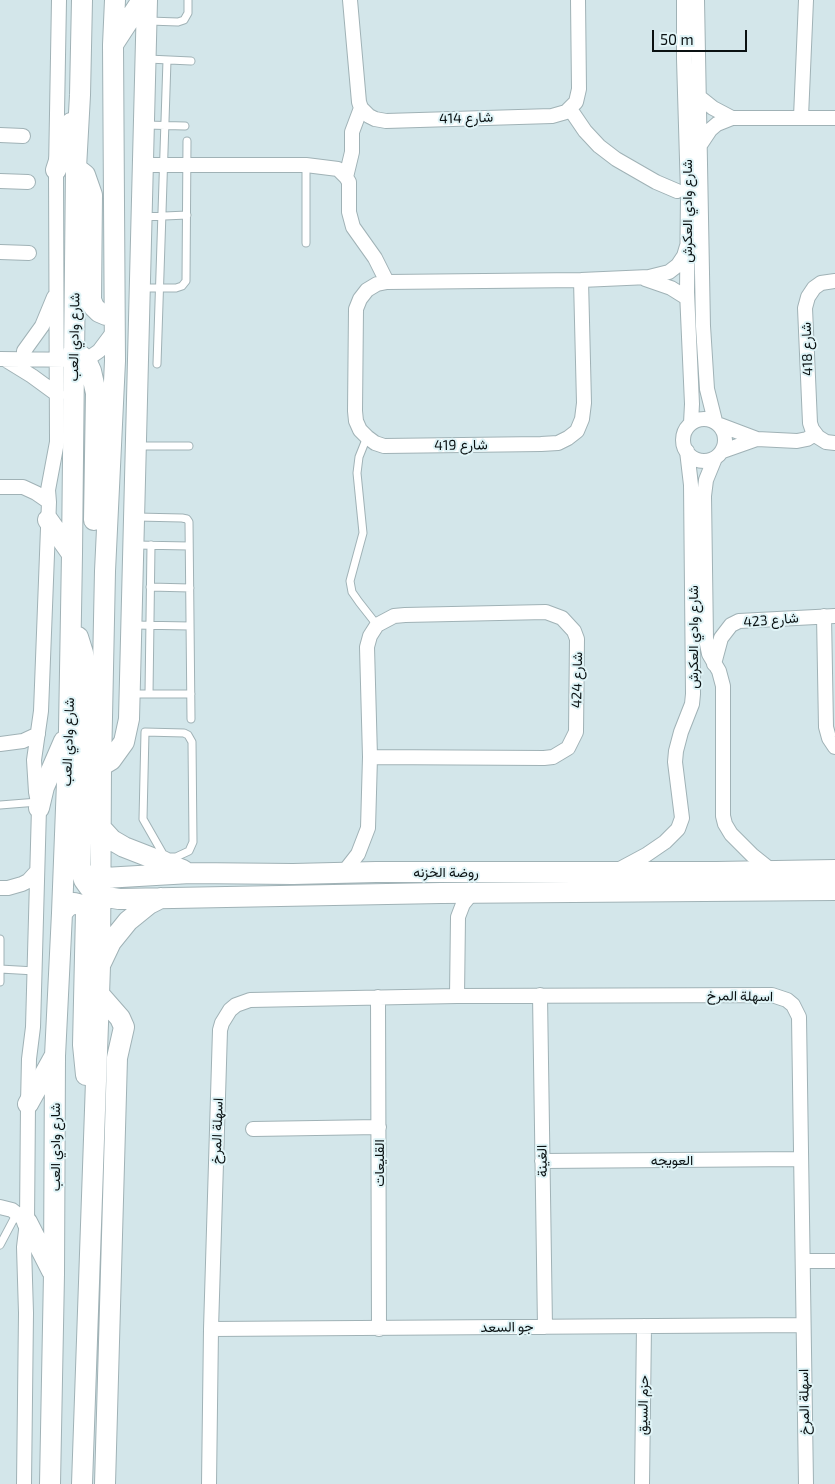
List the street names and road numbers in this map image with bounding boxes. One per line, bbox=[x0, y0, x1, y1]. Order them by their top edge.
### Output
street label: شارع 414 bbox=[439, 109, 493, 127]
street label: شارع وادي العكرش bbox=[679, 159, 695, 263]
street label: شارع وادي العب bbox=[65, 292, 83, 382]
street label: شارع 418 bbox=[798, 322, 816, 376]
street label: شارع 419 bbox=[434, 436, 488, 454]
street label: شارع وادي العكرش bbox=[685, 585, 701, 689]
street label: شارع 423 bbox=[743, 609, 799, 631]
street label: شارع 424 bbox=[568, 652, 586, 708]
street label: شارع وادي العب bbox=[58, 697, 78, 787]
street label: روضة الخزنه bbox=[413, 864, 479, 880]
street label: اسهلة المرخ bbox=[707, 987, 773, 1005]
street label: اسهلة المرخ bbox=[207, 1098, 227, 1164]
street label: شارع وادي العب bbox=[47, 1103, 63, 1191]
street label: القليعات bbox=[371, 1139, 387, 1187]
street label: الغينة bbox=[533, 1145, 551, 1177]
street label: العويجه bbox=[651, 1152, 693, 1168]
street label: جو السعد bbox=[480, 1318, 534, 1336]
street label: اسهلة المرخ bbox=[795, 1369, 813, 1435]
street label: حزم السيق bbox=[634, 1375, 652, 1435]

